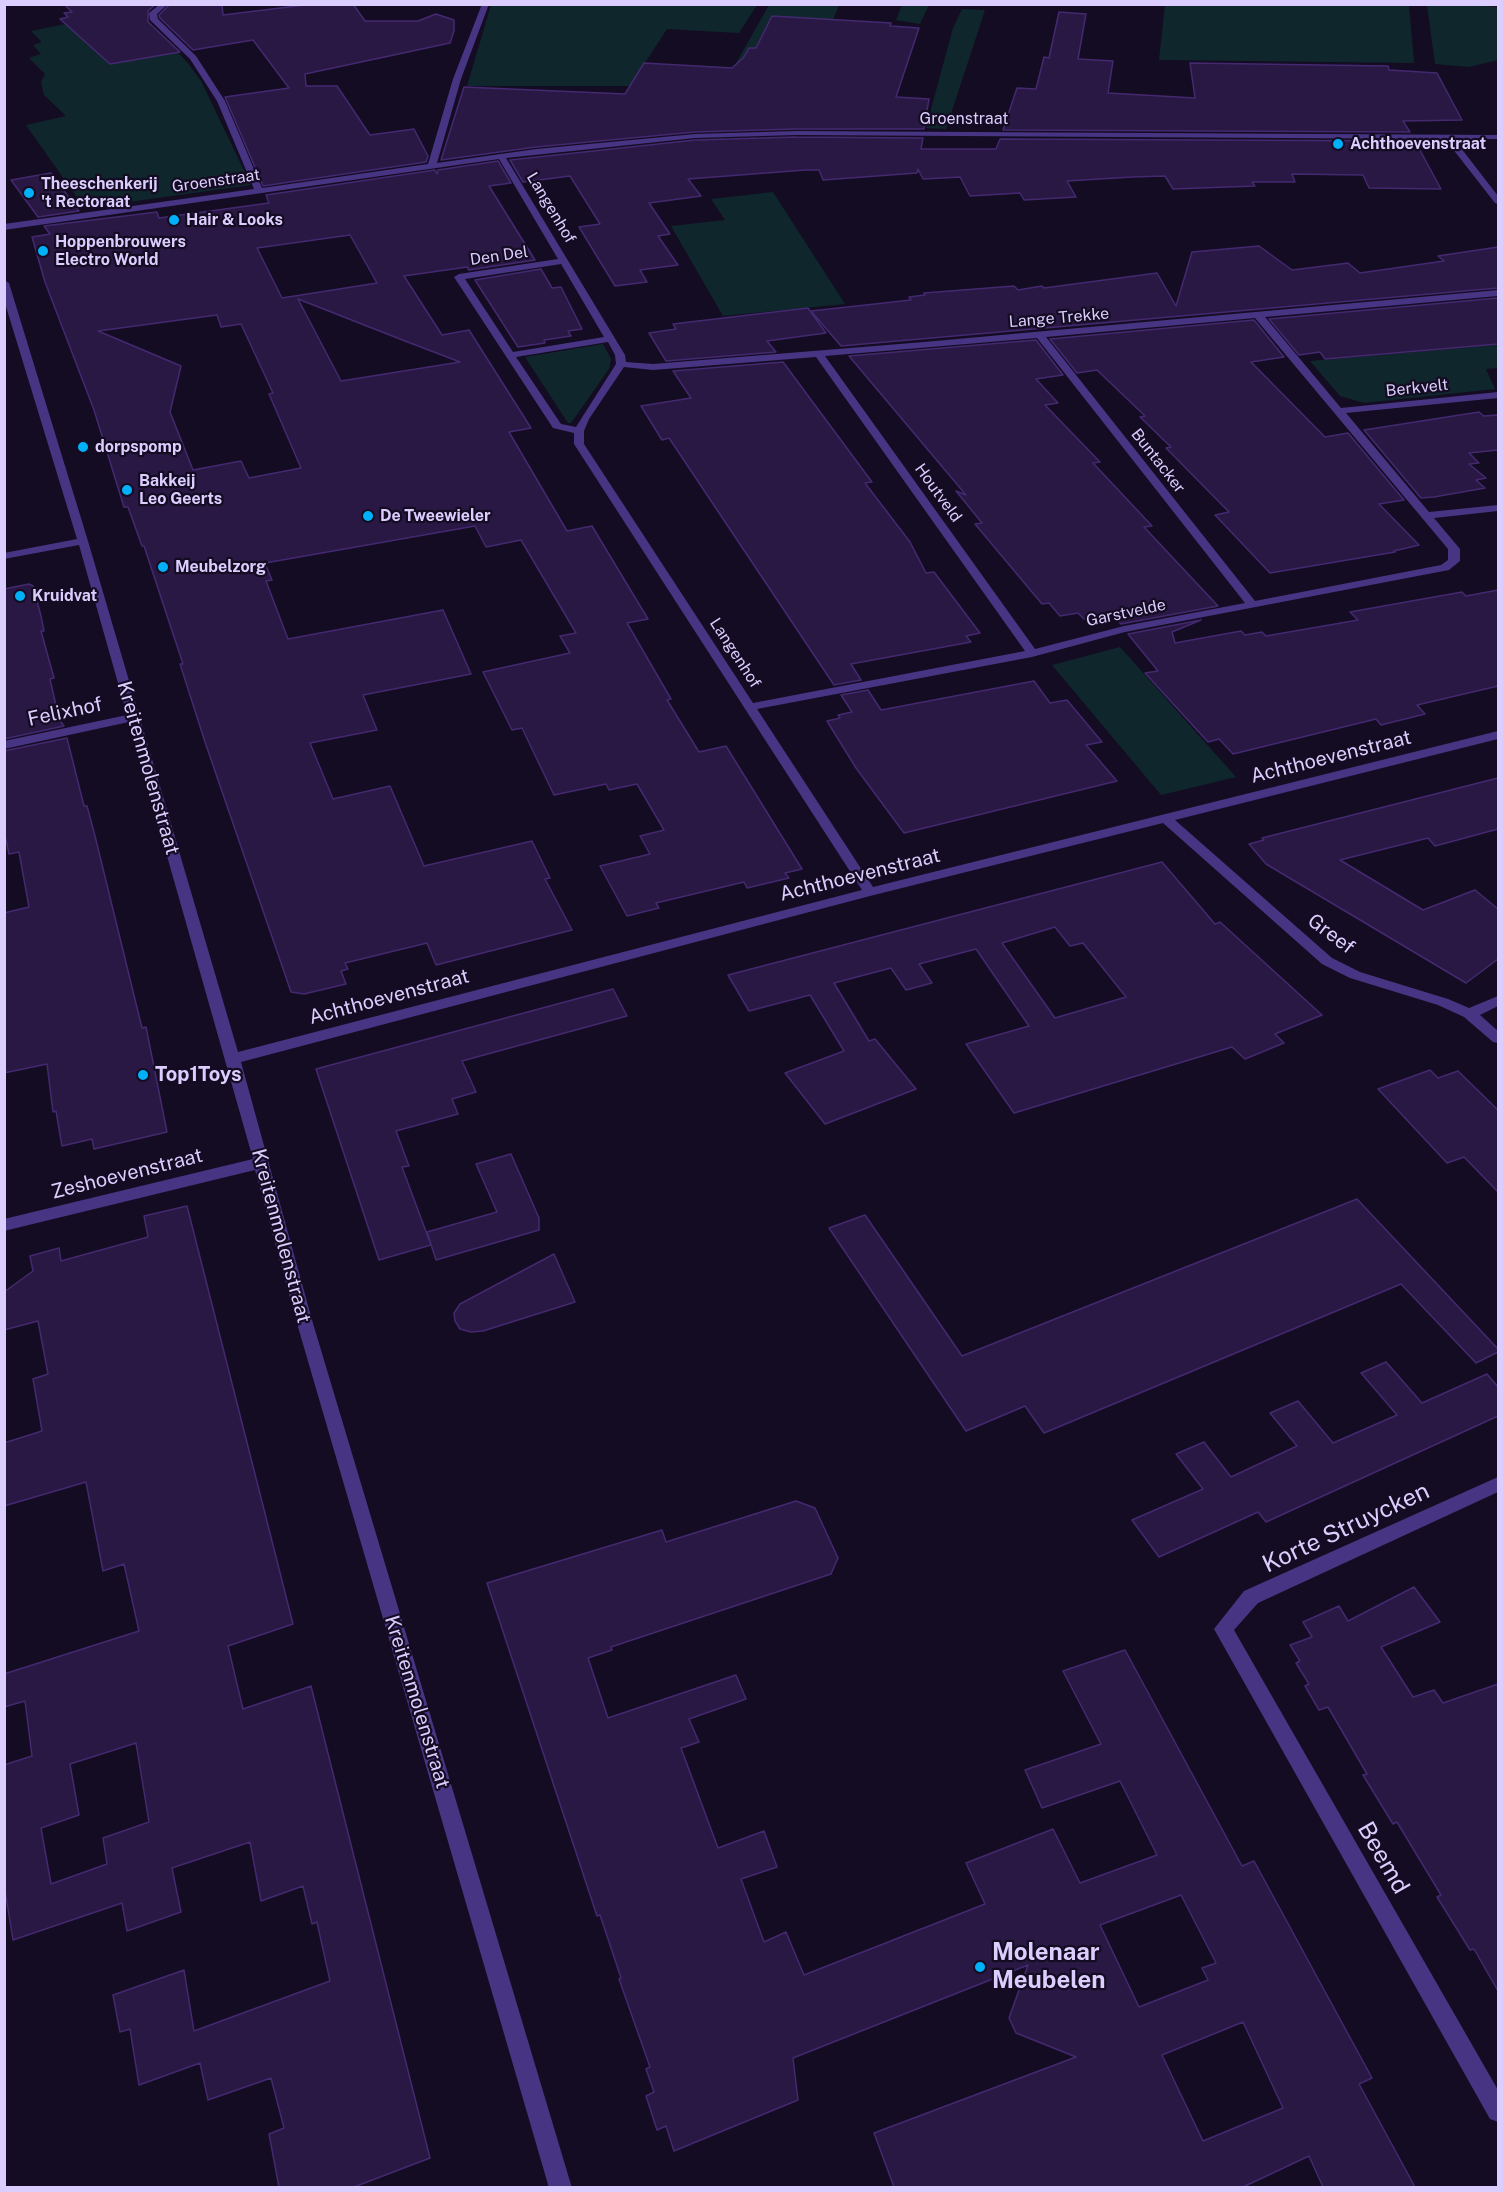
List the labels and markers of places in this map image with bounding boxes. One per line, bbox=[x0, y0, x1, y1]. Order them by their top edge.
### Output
place label: Achthoevenstraat bbox=[1350, 134, 1486, 154]
marker: Achthoevenstraat bbox=[1331, 137, 1345, 151]
place label: Theeschenkerij 't Rectoraat bbox=[41, 174, 158, 212]
marker: Theeschenkerij 't Rectoraat bbox=[22, 186, 36, 200]
place label: Hair & Looks bbox=[186, 210, 283, 230]
marker: Hair & Looks bbox=[167, 213, 181, 227]
place label: Hoppenbrouwers Electro World bbox=[55, 232, 186, 270]
marker: Hoppenbrouwers Electro World bbox=[36, 244, 50, 258]
place label: dorpspomp bbox=[95, 437, 182, 457]
marker: dorpspomp bbox=[76, 440, 90, 454]
place label: Bakkeij Leo Geerts bbox=[139, 471, 222, 509]
marker: Bakkeij Leo Geerts bbox=[120, 483, 134, 497]
place label: De Tweewieler bbox=[380, 506, 491, 526]
marker: De Tweewieler bbox=[361, 509, 375, 523]
place label: Meubelzorg bbox=[175, 557, 266, 577]
marker: Meubelzorg bbox=[156, 560, 170, 574]
place label: Kruidvat bbox=[32, 586, 97, 606]
marker: Kruidvat bbox=[13, 589, 27, 603]
place label: Top1Toys bbox=[155, 1063, 242, 1087]
marker: Top1Toys bbox=[136, 1068, 150, 1082]
place label: Molenaar Meubelen bbox=[992, 1939, 1105, 1995]
marker: Molenaar Meubelen bbox=[973, 1960, 987, 1974]

